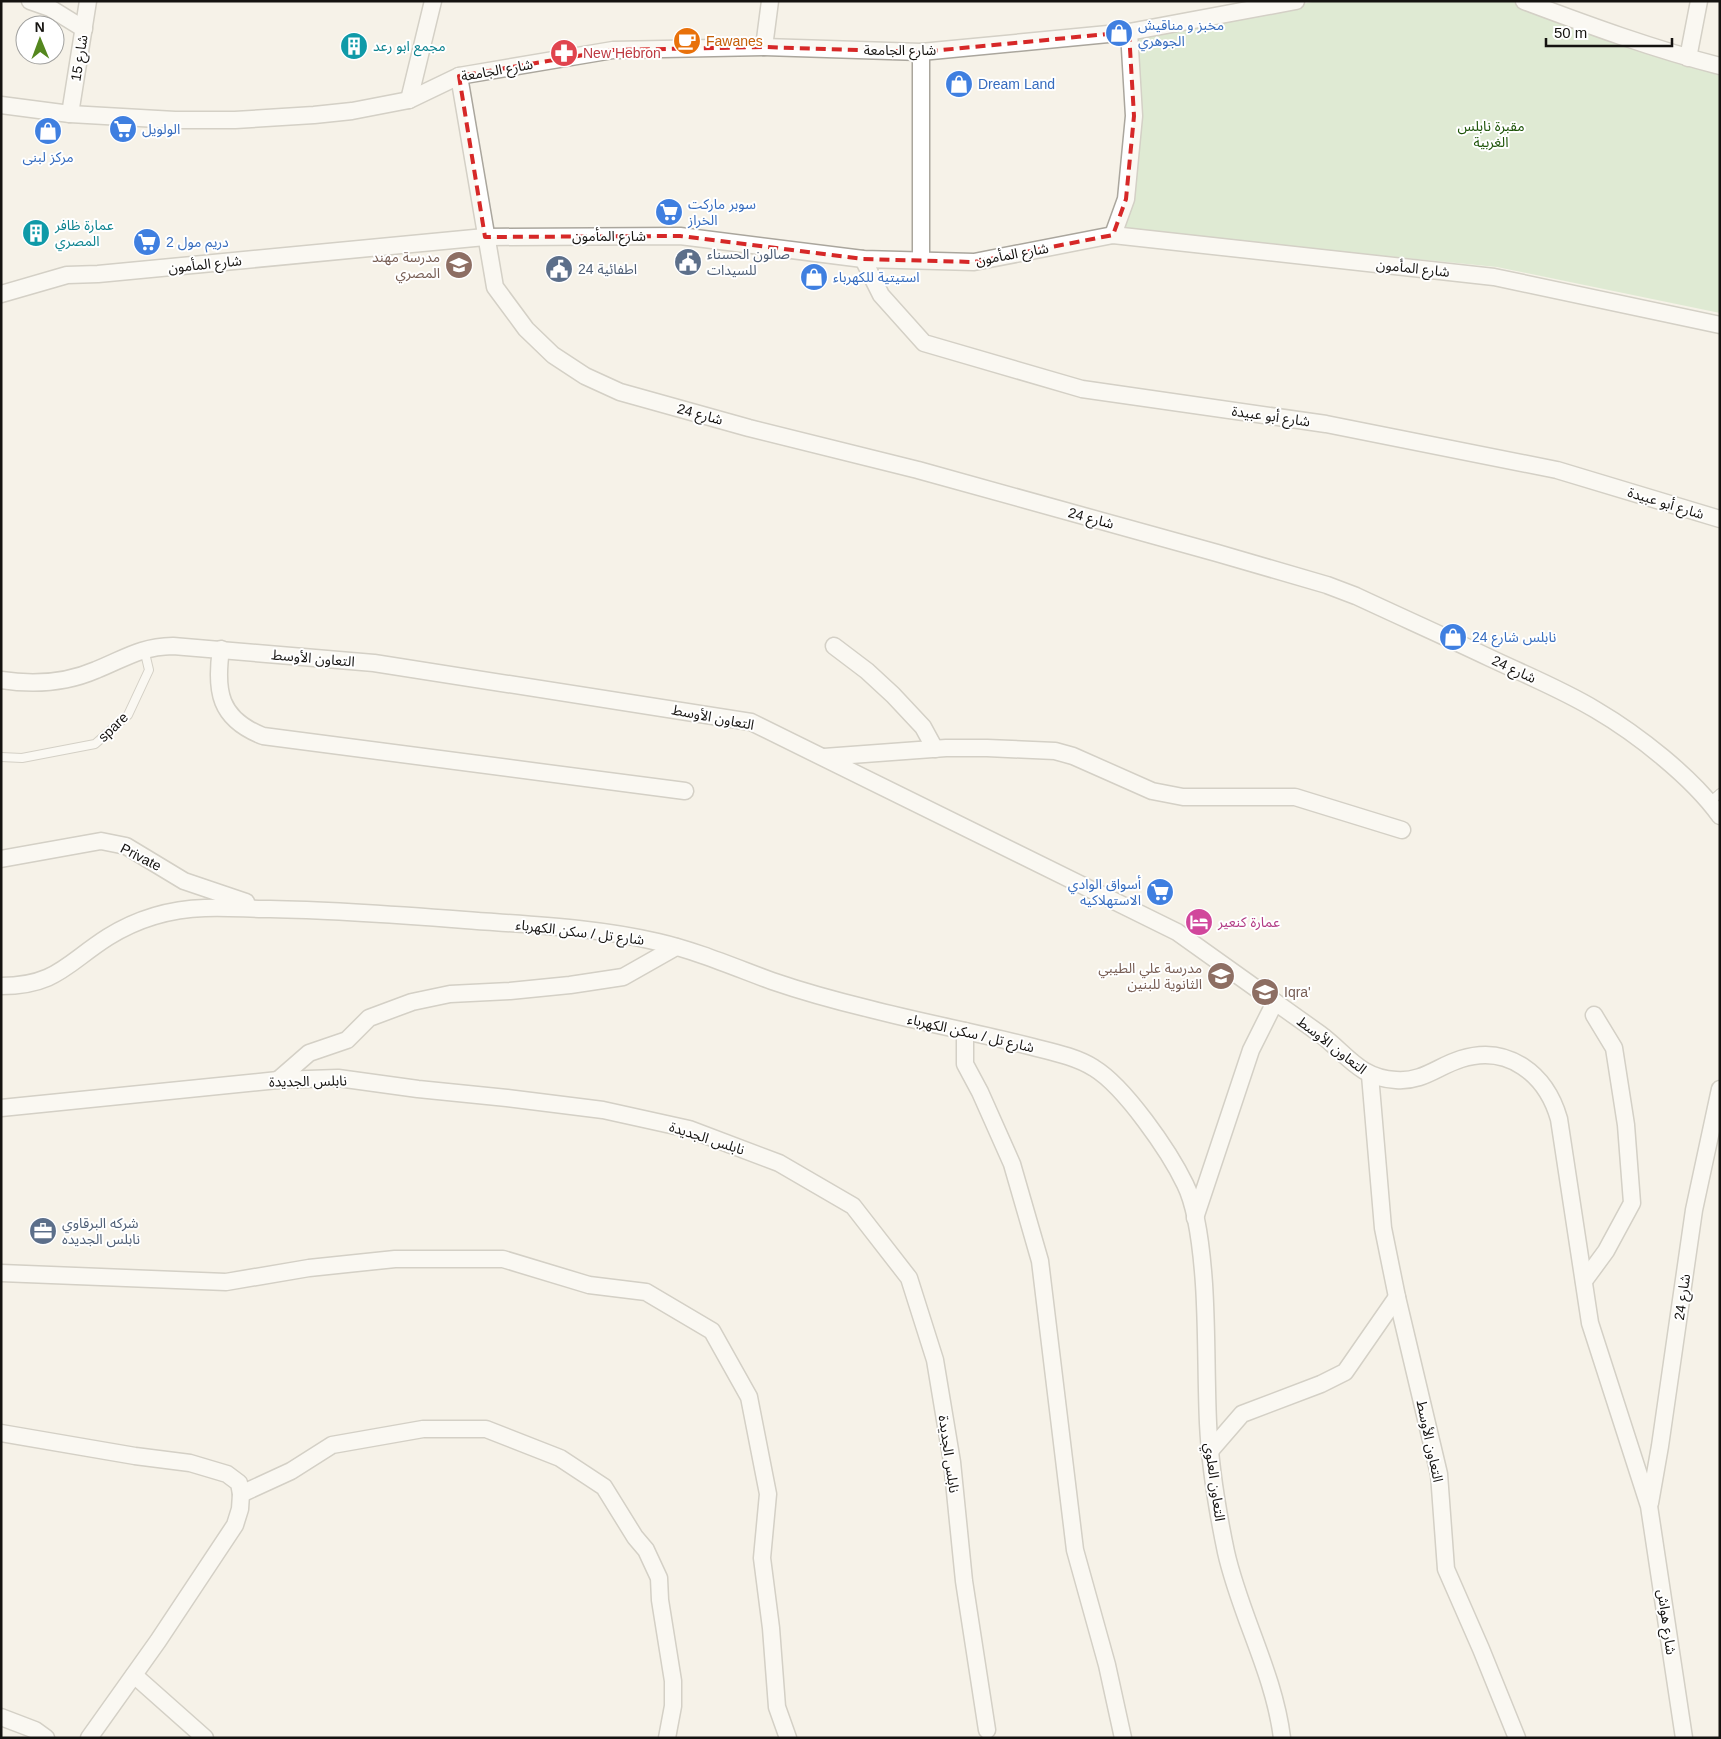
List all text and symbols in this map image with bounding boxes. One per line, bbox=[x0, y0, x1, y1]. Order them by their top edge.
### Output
north arrow bbox=[15, 15, 65, 65]
scale bar bbox=[1546, 15, 1672, 47]
place label: مخبز و مناقيش الجوهري bbox=[1138, 17, 1224, 52]
shop icon: مخبز و مناقيش الجوهري bbox=[1104, 18, 1134, 48]
text: N bbox=[35, 19, 45, 35]
text: 50 m bbox=[1554, 24, 1587, 41]
cafe icon: Fawanes bbox=[672, 26, 702, 56]
building icon: مجمع ابو رعد bbox=[339, 31, 369, 61]
place label: Fawanes bbox=[706, 33, 763, 49]
street label: شارع 15 bbox=[67, 34, 94, 83]
place label: مجمع ابو رعد bbox=[373, 38, 446, 57]
pharmacy icon: New Hebron bbox=[549, 38, 579, 68]
street label: شارع الجامعة bbox=[864, 42, 936, 61]
place label: New Hebron bbox=[583, 45, 661, 61]
street label: شارع الجامعة bbox=[460, 56, 535, 87]
shop icon: Dream Land bbox=[944, 69, 974, 99]
place label: Dream Land bbox=[978, 76, 1055, 92]
supermarket icon: الولويل bbox=[108, 114, 138, 144]
shop icon: مركز لبنى bbox=[33, 116, 63, 146]
park label: مقبرة نابلس الغربية bbox=[1457, 118, 1525, 151]
place label: الولويل bbox=[142, 121, 180, 138]
place label: مركز لبنى bbox=[22, 149, 74, 166]
place label: سوبر ماركت الخراز bbox=[687, 196, 756, 229]
supermarket icon: سوبر ماركت الخراز bbox=[654, 197, 684, 227]
place label: عمارة ظافر المصري bbox=[54, 217, 114, 252]
building icon: عمارة ظافر المصري bbox=[21, 218, 51, 248]
supermarket icon: دريم مول 2 bbox=[132, 227, 162, 257]
street label: شارع المأمون bbox=[572, 227, 646, 247]
place label: دريم مول 2 bbox=[166, 234, 229, 253]
street label: شارع المأمون bbox=[974, 239, 1050, 271]
place label: صالون الحسناء للسيدات bbox=[707, 246, 790, 278]
public building icon: صالون الحسناء للسيدات bbox=[673, 247, 703, 277]
place label: مدرسة مهند المصري bbox=[372, 249, 440, 284]
school or university icon: مدرسة مهند المصري bbox=[444, 250, 474, 280]
street label: شارع المأمون bbox=[167, 251, 243, 279]
public building icon: اطفائية 24 bbox=[544, 254, 574, 284]
street label: شارع المأمون bbox=[1375, 255, 1451, 283]
place label: اطفائية 24 bbox=[578, 261, 637, 277]
shop icon: استيتية للكهرباء bbox=[799, 262, 829, 292]
place label: استيتية للكهرباء bbox=[833, 269, 920, 286]
street label: شارع 24 bbox=[675, 400, 725, 431]
street label: شارع أبو عبيدة bbox=[1230, 402, 1311, 432]
street label: شارع أبو عبيدة bbox=[1625, 483, 1706, 525]
street label: شارع 24 bbox=[1066, 504, 1116, 535]
shop icon: نابلس شارع 24 bbox=[1438, 622, 1468, 652]
place label: نابلس شارع 24 bbox=[1472, 629, 1556, 648]
street label: التعاون الأوسط bbox=[271, 646, 355, 671]
street label: شارع 24 bbox=[1488, 652, 1539, 689]
street label: التعاون الأوسط bbox=[670, 701, 756, 734]
street label: spare bbox=[95, 709, 131, 745]
street label: Private bbox=[118, 840, 164, 874]
place label: أسواق الوادي الاستهلاكيه bbox=[1068, 875, 1141, 909]
supermarket icon: أسواق الوادي الاستهلاكيه bbox=[1145, 877, 1175, 907]
hotel icon: عمارة كنعير bbox=[1184, 907, 1214, 937]
place label: عمارة كنعير bbox=[1217, 914, 1280, 931]
street label: شارع تل / سكن الكهرباء bbox=[514, 916, 645, 951]
place label: مدرسة علي الطيبي الثانوية للبنين bbox=[1098, 960, 1202, 993]
school or university icon: مدرسة علي الطيبي الثانوية للبنين bbox=[1206, 961, 1236, 991]
school or university icon: Iqra' bbox=[1250, 977, 1280, 1007]
place label: Iqra' bbox=[1284, 984, 1311, 1000]
street label: شارع تل / سكن الكهرباء bbox=[906, 1011, 1036, 1058]
street label: التعاون الأوسط bbox=[1293, 1013, 1370, 1078]
street label: نابلس الجديدة bbox=[269, 1072, 347, 1091]
street label: نابلس الجديدة bbox=[667, 1118, 747, 1159]
place label: شركه البرقاوي نابلس الجديده bbox=[62, 1215, 140, 1248]
office icon: شركه البرقاوي نابلس الجديده bbox=[28, 1216, 58, 1246]
street label: شارع 24 bbox=[1671, 1273, 1696, 1322]
street label: التعاون الأوسط bbox=[1413, 1398, 1447, 1484]
street label: نابلس الجديدة bbox=[935, 1414, 962, 1494]
street label: التعاون العلوي bbox=[1198, 1442, 1228, 1523]
street label: شارع هواش bbox=[1652, 1588, 1680, 1656]

